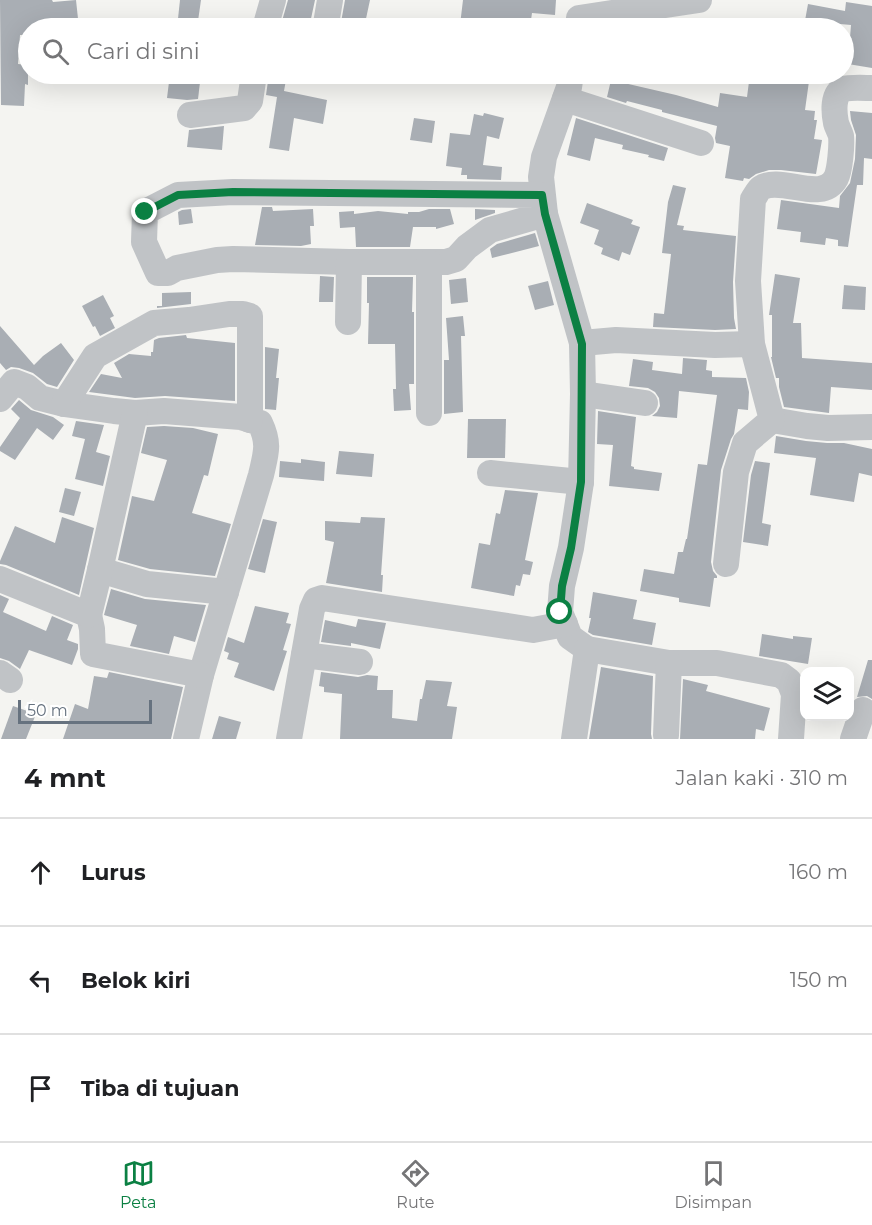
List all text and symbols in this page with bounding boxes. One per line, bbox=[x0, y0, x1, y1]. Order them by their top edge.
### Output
search box bbox=[18, 18, 854, 84]
icon: search bbox=[39, 35, 72, 68]
text: Cari di sini bbox=[87, 38, 200, 65]
route end bbox=[131, 198, 157, 224]
route start bbox=[546, 598, 572, 624]
map controls bbox=[800, 667, 854, 721]
button: layers bbox=[800, 667, 854, 721]
scale bar bbox=[18, 697, 152, 724]
text: 50 m bbox=[27, 701, 68, 720]
text: 4 mnt bbox=[24, 762, 106, 794]
text: Jalan kaki · 310 m bbox=[676, 766, 848, 790]
icon: ahead bbox=[24, 856, 57, 889]
text: Lurus bbox=[81, 859, 146, 886]
text: 160 m bbox=[789, 860, 848, 884]
icon: left bbox=[24, 964, 57, 997]
text: Belok kiri bbox=[81, 967, 190, 994]
text: 150 m bbox=[790, 968, 848, 992]
icon: arrive bbox=[24, 1072, 57, 1105]
text: Tiba di tujuan bbox=[81, 1075, 239, 1102]
tab: Peta bbox=[120, 1157, 156, 1212]
tab: Rute bbox=[396, 1157, 435, 1212]
tab: Disimpan bbox=[674, 1157, 752, 1212]

